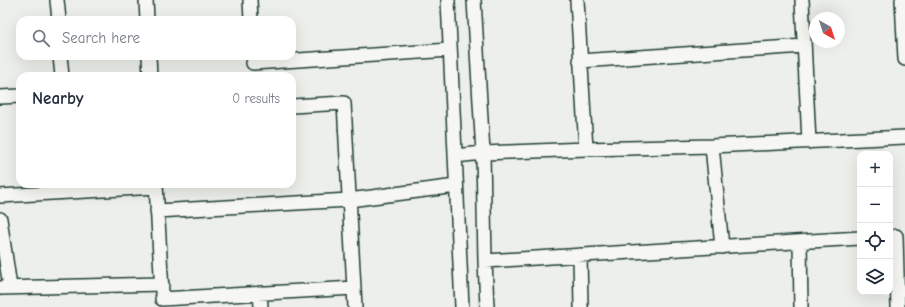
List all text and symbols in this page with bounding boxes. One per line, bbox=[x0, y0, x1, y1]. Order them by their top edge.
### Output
north arrow bbox=[809, 12, 845, 48]
search box bbox=[16, 16, 296, 60]
icon: search bbox=[30, 27, 52, 49]
text: Search here bbox=[62, 29, 140, 47]
text: Nearby bbox=[32, 89, 83, 108]
text: 0 results bbox=[232, 91, 280, 106]
map controls bbox=[857, 151, 893, 295]
button: + bbox=[857, 151, 893, 187]
button: − bbox=[857, 187, 893, 223]
button: locate bbox=[857, 223, 893, 259]
button: layers bbox=[857, 259, 893, 295]

